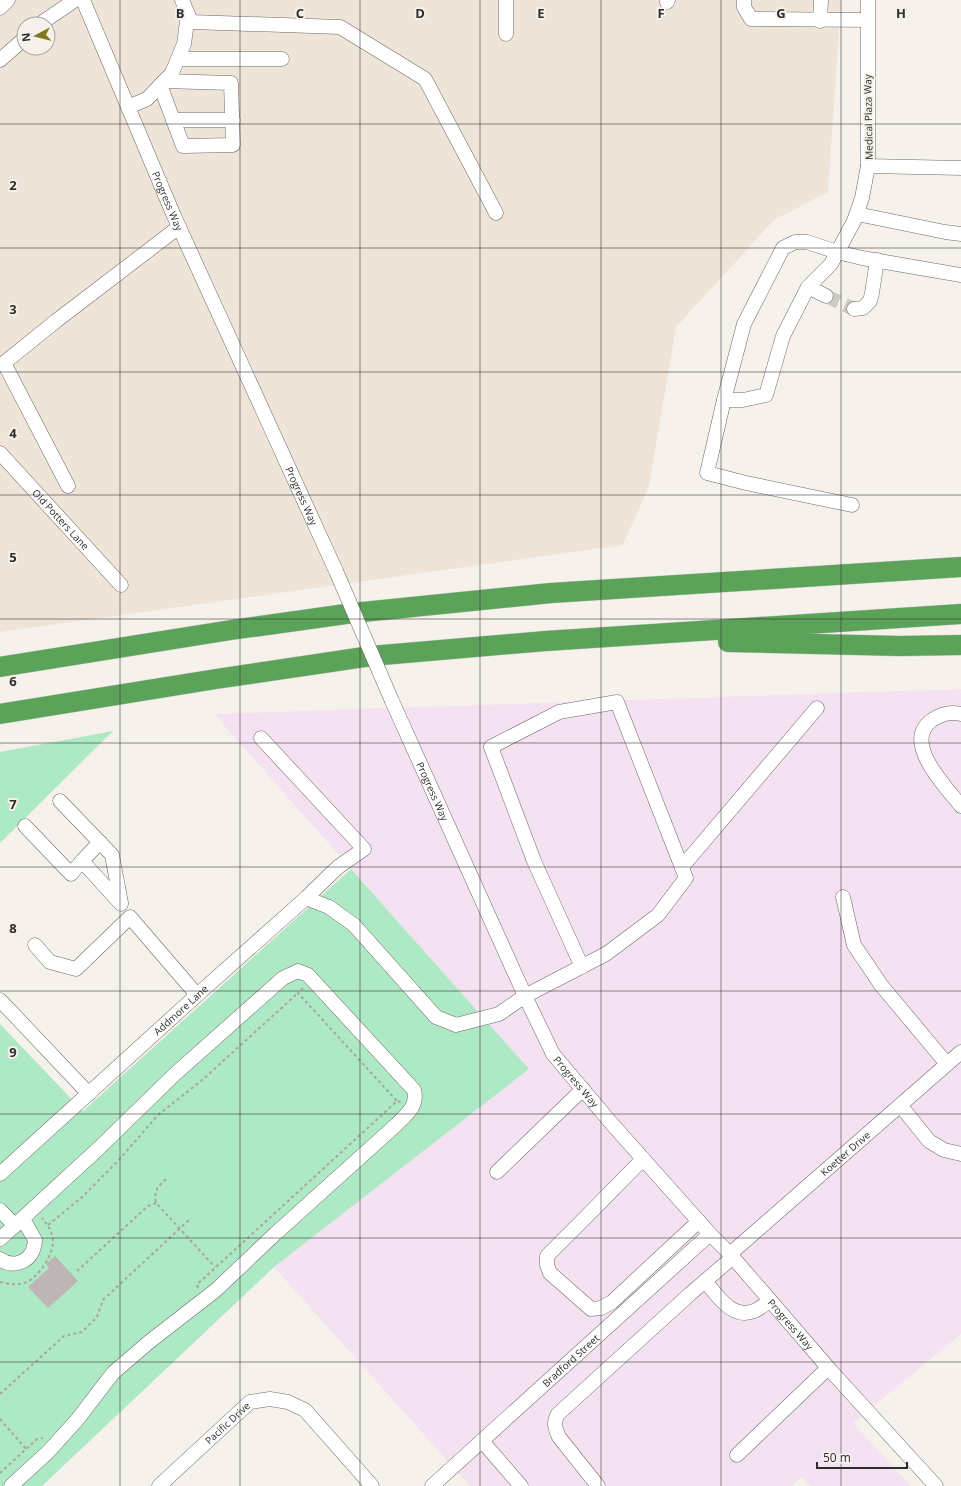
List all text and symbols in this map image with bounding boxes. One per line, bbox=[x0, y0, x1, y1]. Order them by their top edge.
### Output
text: B bbox=[176, 4, 185, 22]
text: C bbox=[296, 4, 304, 22]
text: D bbox=[415, 4, 425, 22]
text: E bbox=[537, 4, 545, 22]
text: F bbox=[657, 4, 665, 22]
text: G bbox=[776, 4, 786, 22]
text: H bbox=[896, 4, 906, 22]
north arrow bbox=[16, 16, 56, 56]
text: N bbox=[18, 32, 34, 43]
street label: Medical Plaza Way bbox=[860, 73, 876, 160]
street label: Progress Way bbox=[149, 169, 187, 234]
text: 2 bbox=[9, 176, 17, 194]
text: 3 bbox=[9, 300, 17, 318]
text: 4 bbox=[9, 424, 17, 442]
street label: Progress Way bbox=[282, 464, 322, 528]
street label: Old Potters Lane bbox=[29, 486, 93, 553]
text: 5 bbox=[9, 548, 17, 566]
text: 6 bbox=[9, 672, 17, 690]
street label: Progress Way bbox=[413, 760, 452, 824]
text: 7 bbox=[9, 795, 17, 813]
text: 8 bbox=[9, 919, 17, 937]
street label: Addmore Lane bbox=[150, 981, 211, 1038]
text: 9 bbox=[9, 1043, 17, 1061]
street label: Progress Way bbox=[550, 1053, 603, 1111]
street label: Koetter Drive bbox=[817, 1127, 873, 1179]
street label: Progress Way bbox=[765, 1296, 817, 1354]
street label: Bradford Street bbox=[539, 1331, 602, 1390]
street label: Pacific Drive bbox=[202, 1398, 253, 1447]
scale bar bbox=[817, 1444, 907, 1470]
text: 50 m bbox=[823, 1449, 851, 1466]

